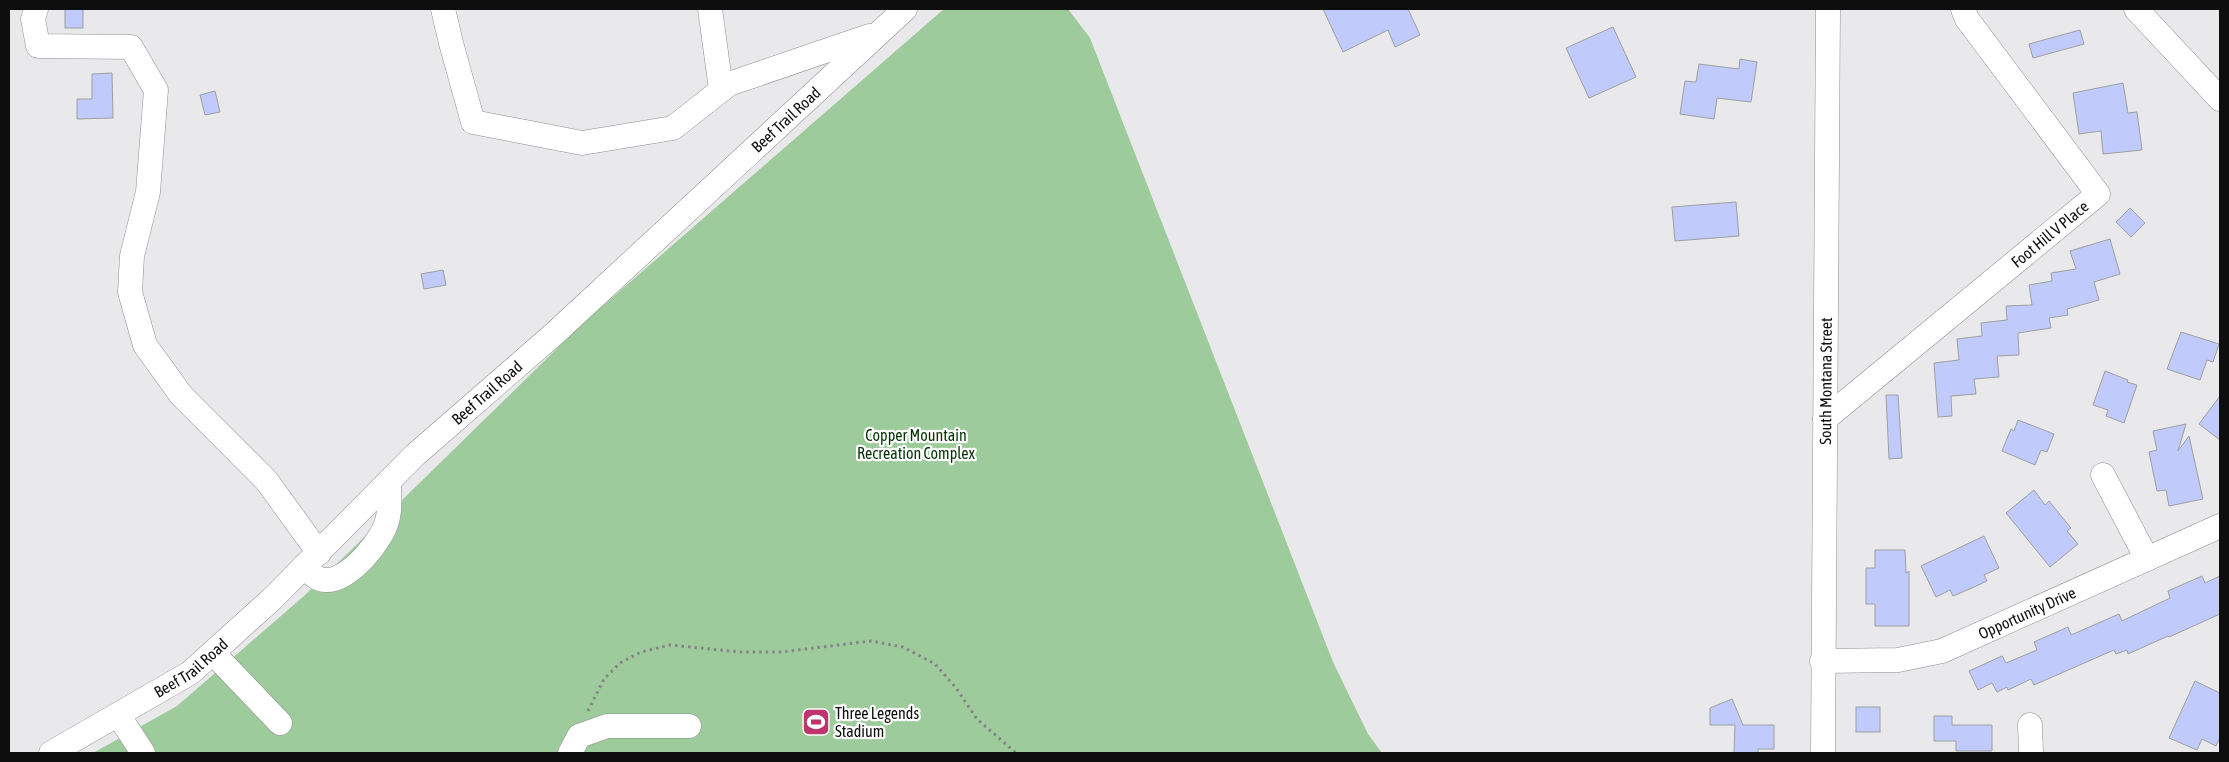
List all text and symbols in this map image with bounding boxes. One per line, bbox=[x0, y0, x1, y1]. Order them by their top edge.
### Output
street label: Beef Trail Road bbox=[748, 83, 824, 156]
street label: Foot Hill V Place bbox=[2007, 197, 2092, 271]
street label: South Montana Street bbox=[1816, 317, 1835, 445]
street label: Beef Trail Road bbox=[448, 357, 526, 428]
park label: Copper Mountain Recreation Complex bbox=[857, 426, 975, 463]
street label: Opportunity Drive bbox=[1975, 583, 2078, 643]
street label: Beef Trail Road bbox=[151, 635, 231, 701]
place label: Three Legends Stadium bbox=[835, 704, 919, 740]
sports icon: Three Legends Stadium bbox=[801, 707, 831, 737]

